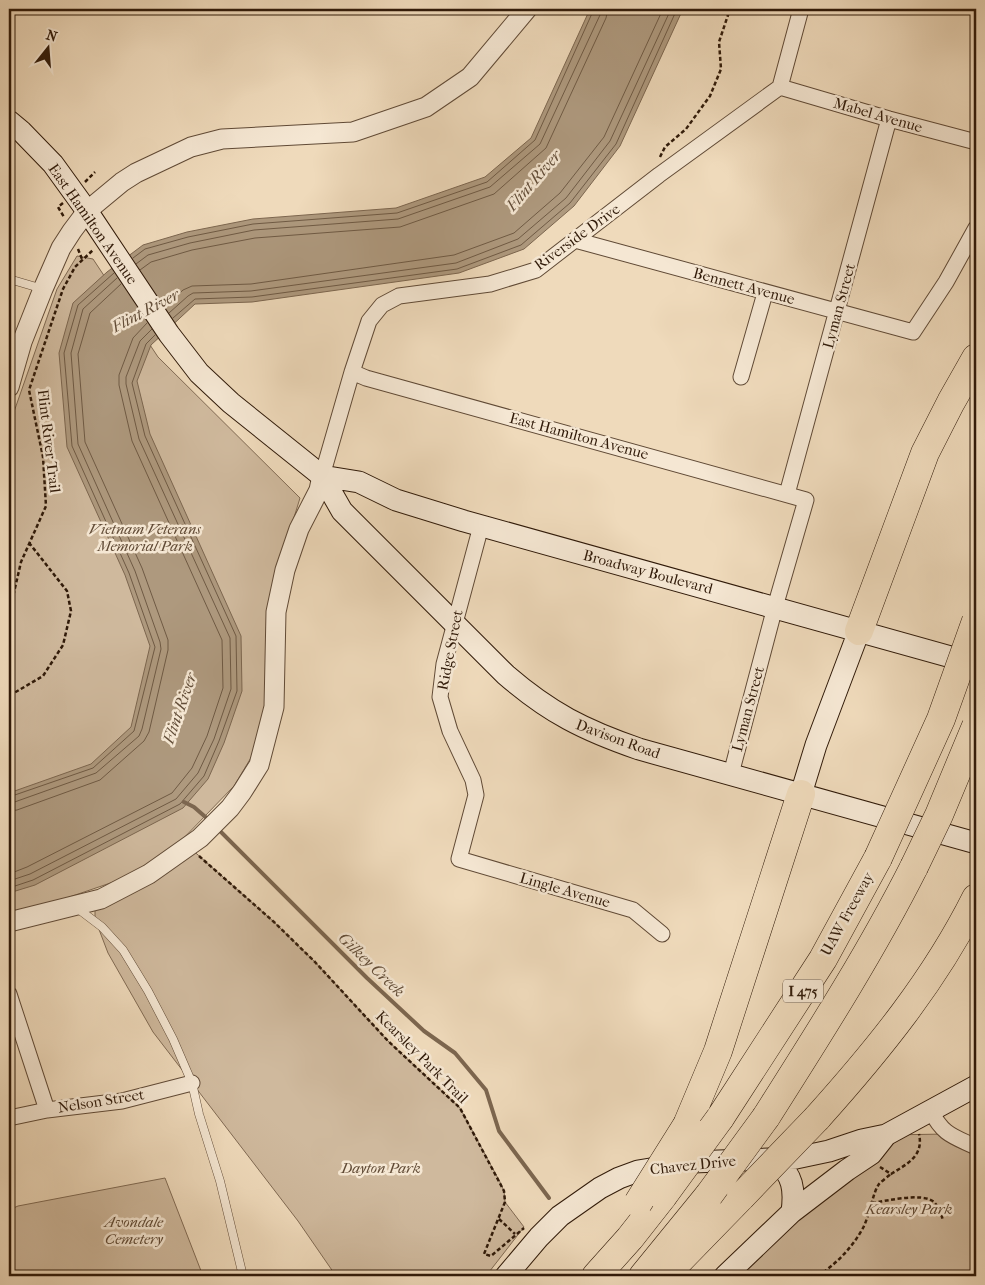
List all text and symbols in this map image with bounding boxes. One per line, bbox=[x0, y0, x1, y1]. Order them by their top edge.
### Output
north arrow bbox=[22, 22, 72, 72]
text: N bbox=[44, 26, 60, 46]
street label: Mabel Avenue bbox=[831, 94, 925, 136]
water label: Flint River bbox=[501, 145, 566, 215]
street label: East Hamilton Avenue bbox=[45, 160, 142, 288]
street label: Riverside Drive bbox=[531, 200, 624, 274]
street label: Lyman Street bbox=[819, 261, 859, 351]
street label: Bennett Avenue bbox=[691, 264, 797, 308]
water label: Flint River bbox=[107, 284, 184, 337]
street label: Flint River Trail bbox=[34, 388, 64, 494]
street label: East Hamilton Avenue bbox=[508, 409, 651, 463]
park label: Vietnam Veterans Memorial Park bbox=[89, 520, 201, 555]
street label: Broadway Boulevard bbox=[581, 546, 715, 598]
street label: Ridge Street bbox=[433, 608, 467, 692]
street label: Lyman Street bbox=[728, 664, 768, 754]
water label: Flint River bbox=[158, 669, 201, 747]
street label: Davison Road bbox=[573, 715, 663, 763]
street label: Lingle Avenue bbox=[518, 868, 613, 912]
street label: UAW Freeway bbox=[817, 868, 878, 959]
water label: Gilkey Creek bbox=[335, 928, 409, 1001]
road number: I 475 bbox=[783, 979, 823, 1002]
street label: Kearsley Park Trail bbox=[372, 1007, 472, 1107]
street label: Nelson Street bbox=[57, 1085, 146, 1117]
street label: Chavez Drive bbox=[649, 1151, 737, 1178]
park label: Dayton Park bbox=[340, 1159, 421, 1177]
park label: Kearsley Park bbox=[865, 1200, 953, 1218]
park label: Avondale Cemetery bbox=[103, 1213, 164, 1248]

